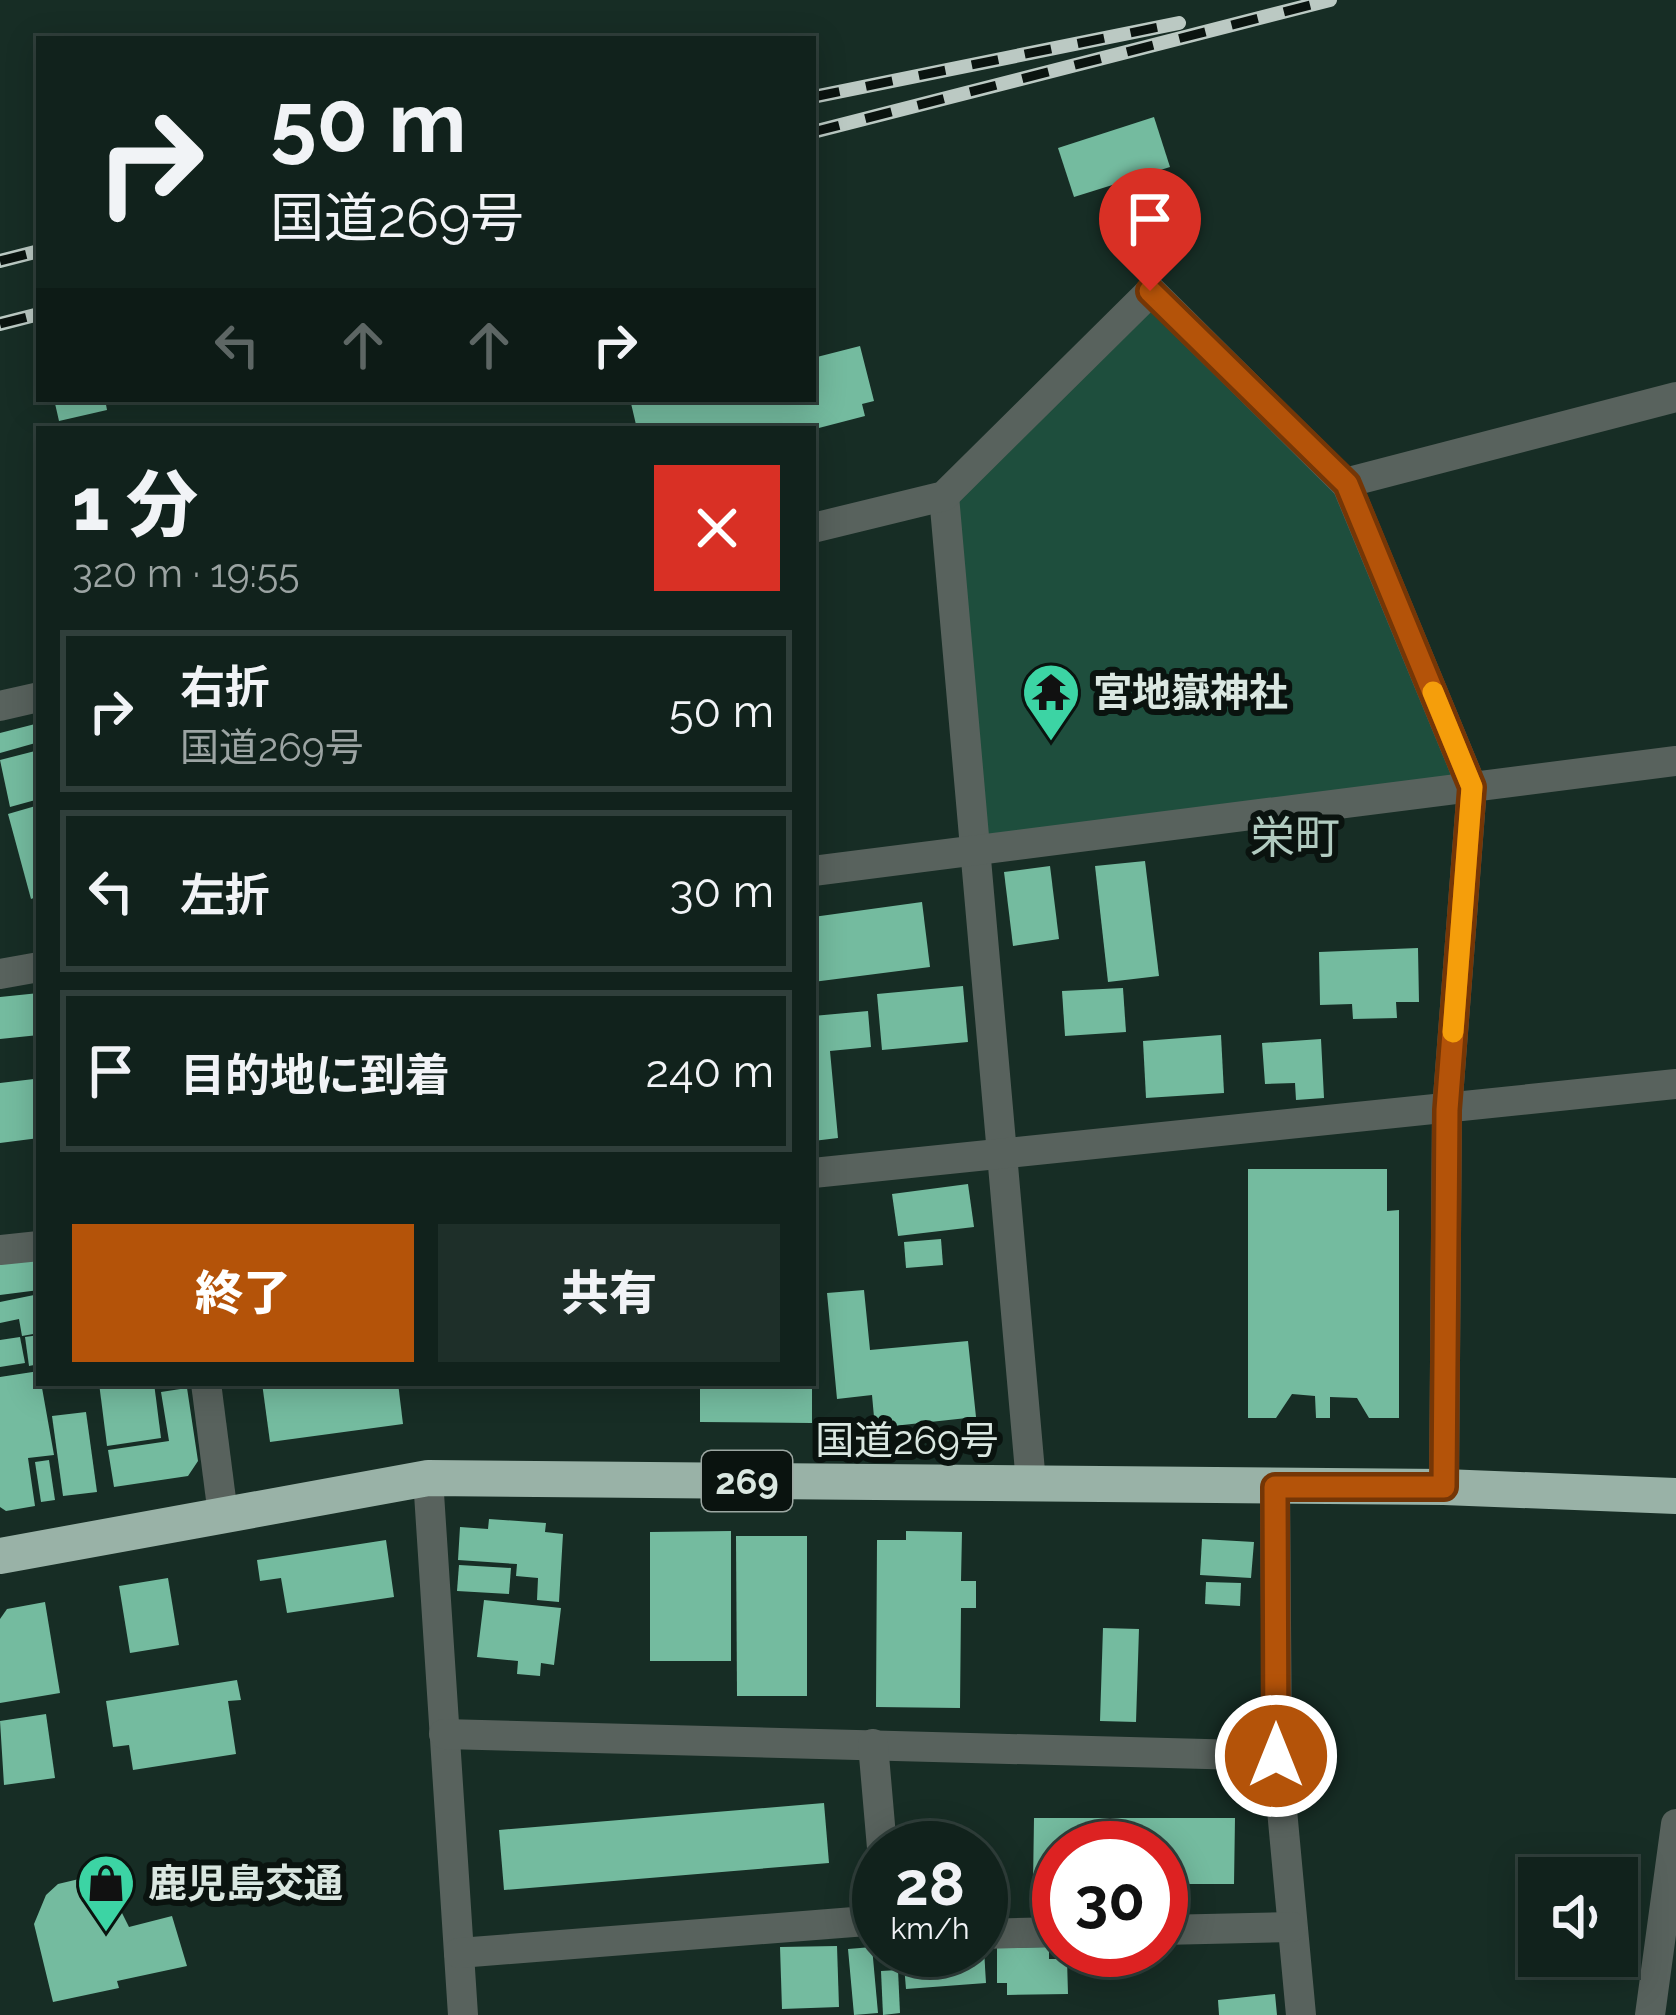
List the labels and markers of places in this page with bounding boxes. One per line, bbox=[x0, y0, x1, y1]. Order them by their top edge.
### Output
pin bbox=[1099, 168, 1201, 291]
temple icon: 宮地嶽神社 bbox=[1020, 661, 1082, 743]
place label: 宮地嶽神社 bbox=[1093, 669, 1288, 715]
shop icon: 鹿児島交通 bbox=[75, 1852, 137, 1934]
place label: 鹿児島交通 bbox=[148, 1860, 343, 1906]

